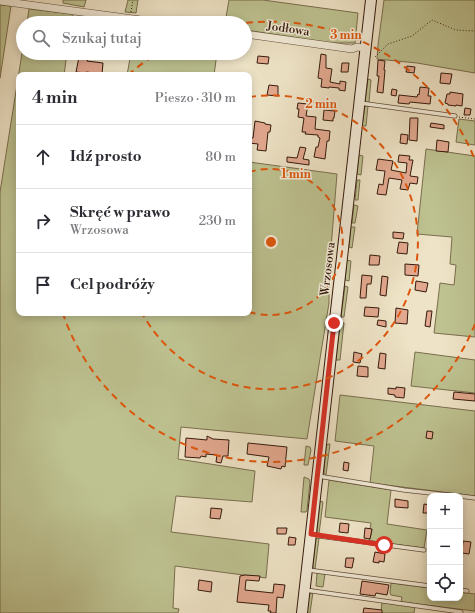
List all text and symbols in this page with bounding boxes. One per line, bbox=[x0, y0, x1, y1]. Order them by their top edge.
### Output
search box bbox=[16, 16, 252, 60]
street label: Jodłowa bbox=[265, 18, 311, 40]
icon: search bbox=[30, 27, 52, 49]
text: 3 min bbox=[330, 28, 362, 43]
text: Szukaj tutaj bbox=[62, 29, 142, 48]
text: 4 min bbox=[32, 87, 77, 109]
text: Pieszo · 310 m bbox=[155, 90, 236, 106]
text: 2 min bbox=[305, 97, 337, 112]
icon: ahead bbox=[32, 146, 54, 168]
text: Idź prosto bbox=[70, 147, 142, 166]
text: 80 m bbox=[205, 149, 236, 165]
text: 1 min bbox=[281, 167, 312, 182]
text: Skręć w prawo bbox=[70, 203, 170, 222]
icon: right bbox=[32, 210, 54, 232]
text: 230 m bbox=[199, 213, 236, 229]
text: Wrzosowa bbox=[70, 222, 129, 238]
centre of rings bbox=[264, 235, 278, 249]
street label: Wrzosowa bbox=[317, 240, 339, 298]
icon: arrive bbox=[32, 274, 54, 296]
text: Cel podróży bbox=[70, 275, 155, 294]
route end bbox=[325, 314, 343, 332]
map controls bbox=[427, 493, 463, 601]
button: + bbox=[427, 493, 463, 529]
button: − bbox=[427, 529, 463, 565]
route start bbox=[375, 536, 393, 554]
button: locate bbox=[427, 565, 463, 601]

